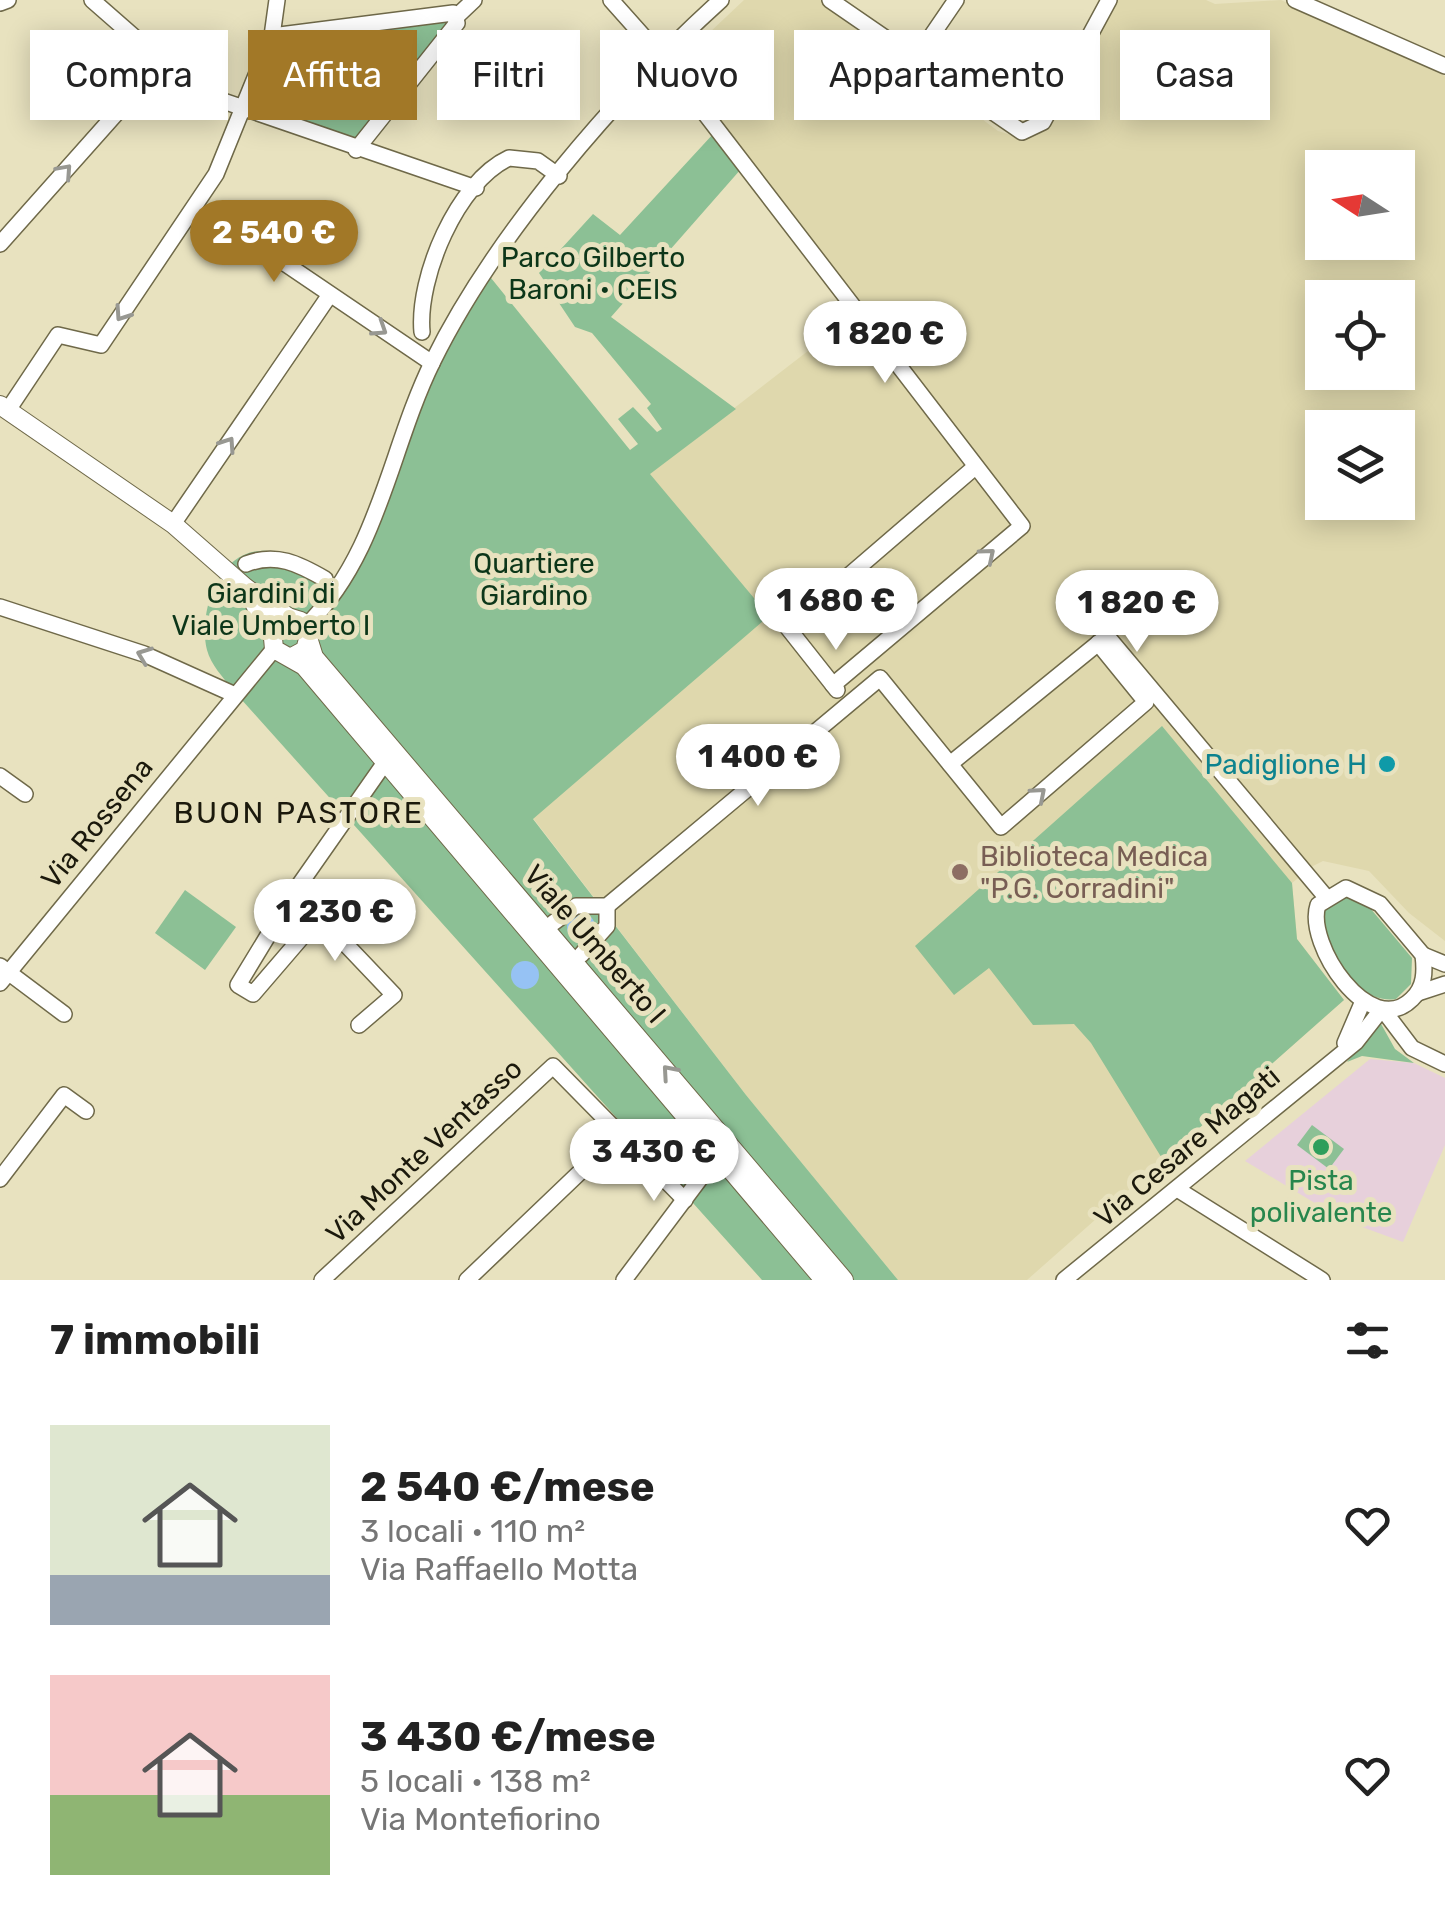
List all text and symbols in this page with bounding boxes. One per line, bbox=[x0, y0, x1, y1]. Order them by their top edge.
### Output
chip: Compra bbox=[30, 30, 228, 120]
chip: Affitta bbox=[248, 30, 417, 120]
chip: Filtri bbox=[437, 30, 580, 120]
chip: Nuovo bbox=[600, 30, 774, 120]
chip: Appartamento bbox=[794, 30, 1100, 120]
chip: Casa bbox=[1120, 30, 1270, 120]
north arrow bbox=[1305, 150, 1415, 260]
map controls bbox=[1305, 150, 1415, 520]
one-way arrow bbox=[53, 164, 71, 183]
pin: 2 540 € bbox=[182, 200, 366, 285]
text: 2 540 € bbox=[212, 213, 336, 251]
park label: Parco Gilberto Baroni • CEIS bbox=[501, 241, 685, 306]
button: locate bbox=[1305, 280, 1415, 390]
pin: 1 820 € bbox=[793, 301, 977, 386]
one-way arrow bbox=[116, 302, 134, 321]
text: 1 820 € bbox=[826, 314, 944, 352]
one-way arrow bbox=[370, 317, 388, 336]
button: layers bbox=[1305, 410, 1415, 520]
one-way arrow bbox=[216, 436, 234, 455]
park label: Quartiere Giardino bbox=[473, 547, 595, 612]
one-way arrow bbox=[977, 549, 995, 567]
pin: 1 680 € bbox=[744, 568, 928, 653]
pin: 1 820 € bbox=[1045, 570, 1229, 655]
park label: Giardini di Viale Umberto I bbox=[172, 577, 370, 642]
text: 1 680 € bbox=[777, 581, 895, 619]
text: 1 820 € bbox=[1078, 583, 1196, 621]
one-way arrow bbox=[136, 647, 154, 667]
pin: 1 400 € bbox=[666, 724, 850, 809]
text: 1 400 € bbox=[698, 737, 818, 775]
place label: Padiglione H bbox=[1205, 748, 1367, 781]
street label: Via Rossena bbox=[34, 751, 160, 895]
marker: Padiglione H bbox=[1376, 753, 1398, 775]
one-way arrow bbox=[1028, 788, 1046, 806]
district label: BUON PASTORE bbox=[174, 795, 424, 831]
place label: Biblioteca Medica "P.G. Corradini" bbox=[980, 840, 1208, 905]
street label: Viale Umberto I bbox=[517, 858, 673, 1030]
marker: Biblioteca Medica "P.G. Corradini" bbox=[949, 861, 971, 883]
pin: 1 230 € bbox=[243, 879, 427, 964]
text: 1 230 € bbox=[276, 892, 394, 930]
street label: Via Monte Ventasso bbox=[319, 1052, 529, 1250]
street label: Via Cesare Magati bbox=[1088, 1060, 1286, 1234]
one-way arrow bbox=[662, 1065, 680, 1083]
pin: 3 430 € bbox=[562, 1119, 746, 1204]
text: 3 430 € bbox=[592, 1132, 716, 1170]
marker: Pista polivalente bbox=[1310, 1136, 1332, 1158]
place label: Pista polivalente bbox=[1250, 1164, 1392, 1229]
icon: filters bbox=[1340, 1313, 1395, 1368]
text: 7 immobili bbox=[50, 1315, 260, 1365]
text: 2 540 €/mese bbox=[360, 1462, 655, 1512]
icon: home bbox=[130, 1465, 250, 1585]
icon: heart bbox=[1340, 1498, 1395, 1553]
text: 3 locali · 110 m² bbox=[360, 1512, 585, 1550]
text: Via Raffaello Motta bbox=[360, 1550, 638, 1588]
text: 3 430 €/mese bbox=[360, 1712, 656, 1762]
icon: home bbox=[130, 1715, 250, 1835]
icon: heart bbox=[1340, 1748, 1395, 1803]
text: 5 locali · 138 m² bbox=[360, 1762, 591, 1800]
text: Via Montefiorino bbox=[360, 1800, 601, 1838]

